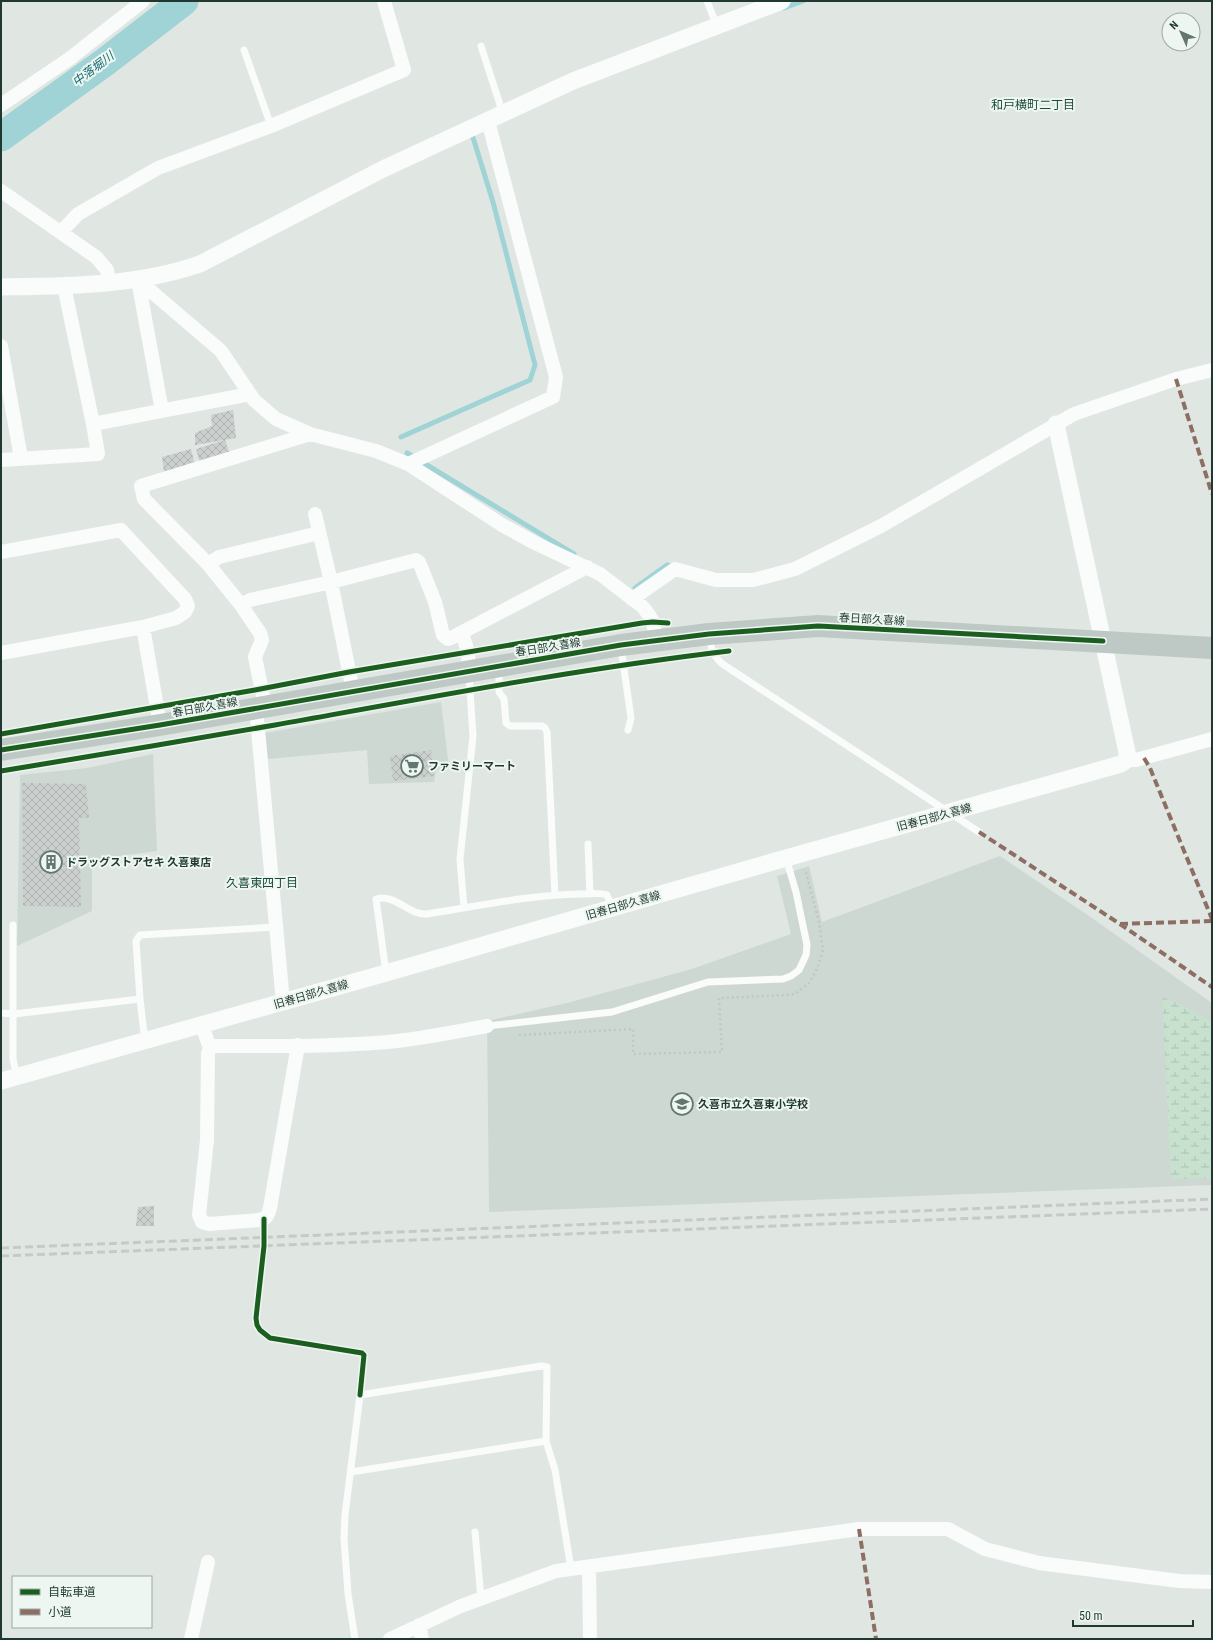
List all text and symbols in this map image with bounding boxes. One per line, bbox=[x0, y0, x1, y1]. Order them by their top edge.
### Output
north arrow bbox=[1161, 12, 1201, 52]
text: N bbox=[1167, 18, 1181, 32]
water label: 中落堀川 bbox=[70, 48, 118, 89]
district label: 和戸横町二丁目 bbox=[991, 98, 1075, 112]
street label: 春日部久喜線 bbox=[839, 611, 905, 628]
street label: 春日部久喜線 bbox=[514, 636, 582, 659]
street label: 春日部久喜線 bbox=[171, 695, 239, 720]
supermarket icon: ファミリーマート bbox=[399, 753, 425, 779]
place label: ファミリーマート bbox=[428, 760, 516, 773]
street label: 旧春日部久喜線 bbox=[895, 801, 973, 834]
building icon: ドラッグストアセキ 久喜東店 bbox=[38, 849, 64, 875]
place label: ドラッグストアセキ 久喜東店 bbox=[66, 856, 211, 869]
district label: 久喜東四丁目 bbox=[226, 876, 298, 890]
street label: 旧春日部久喜線 bbox=[584, 889, 662, 922]
street label: 旧春日部久喜線 bbox=[272, 978, 350, 1011]
school or university icon: 久喜市立久喜東小学校 bbox=[669, 1091, 695, 1117]
place label: 久喜市立久喜東小学校 bbox=[698, 1098, 808, 1111]
legend bbox=[12, 1576, 152, 1628]
text: 自転車道 bbox=[48, 1585, 96, 1599]
scale bar bbox=[1073, 1602, 1193, 1628]
text: 小道 bbox=[48, 1605, 72, 1619]
text: 50 m bbox=[1079, 1609, 1103, 1623]

